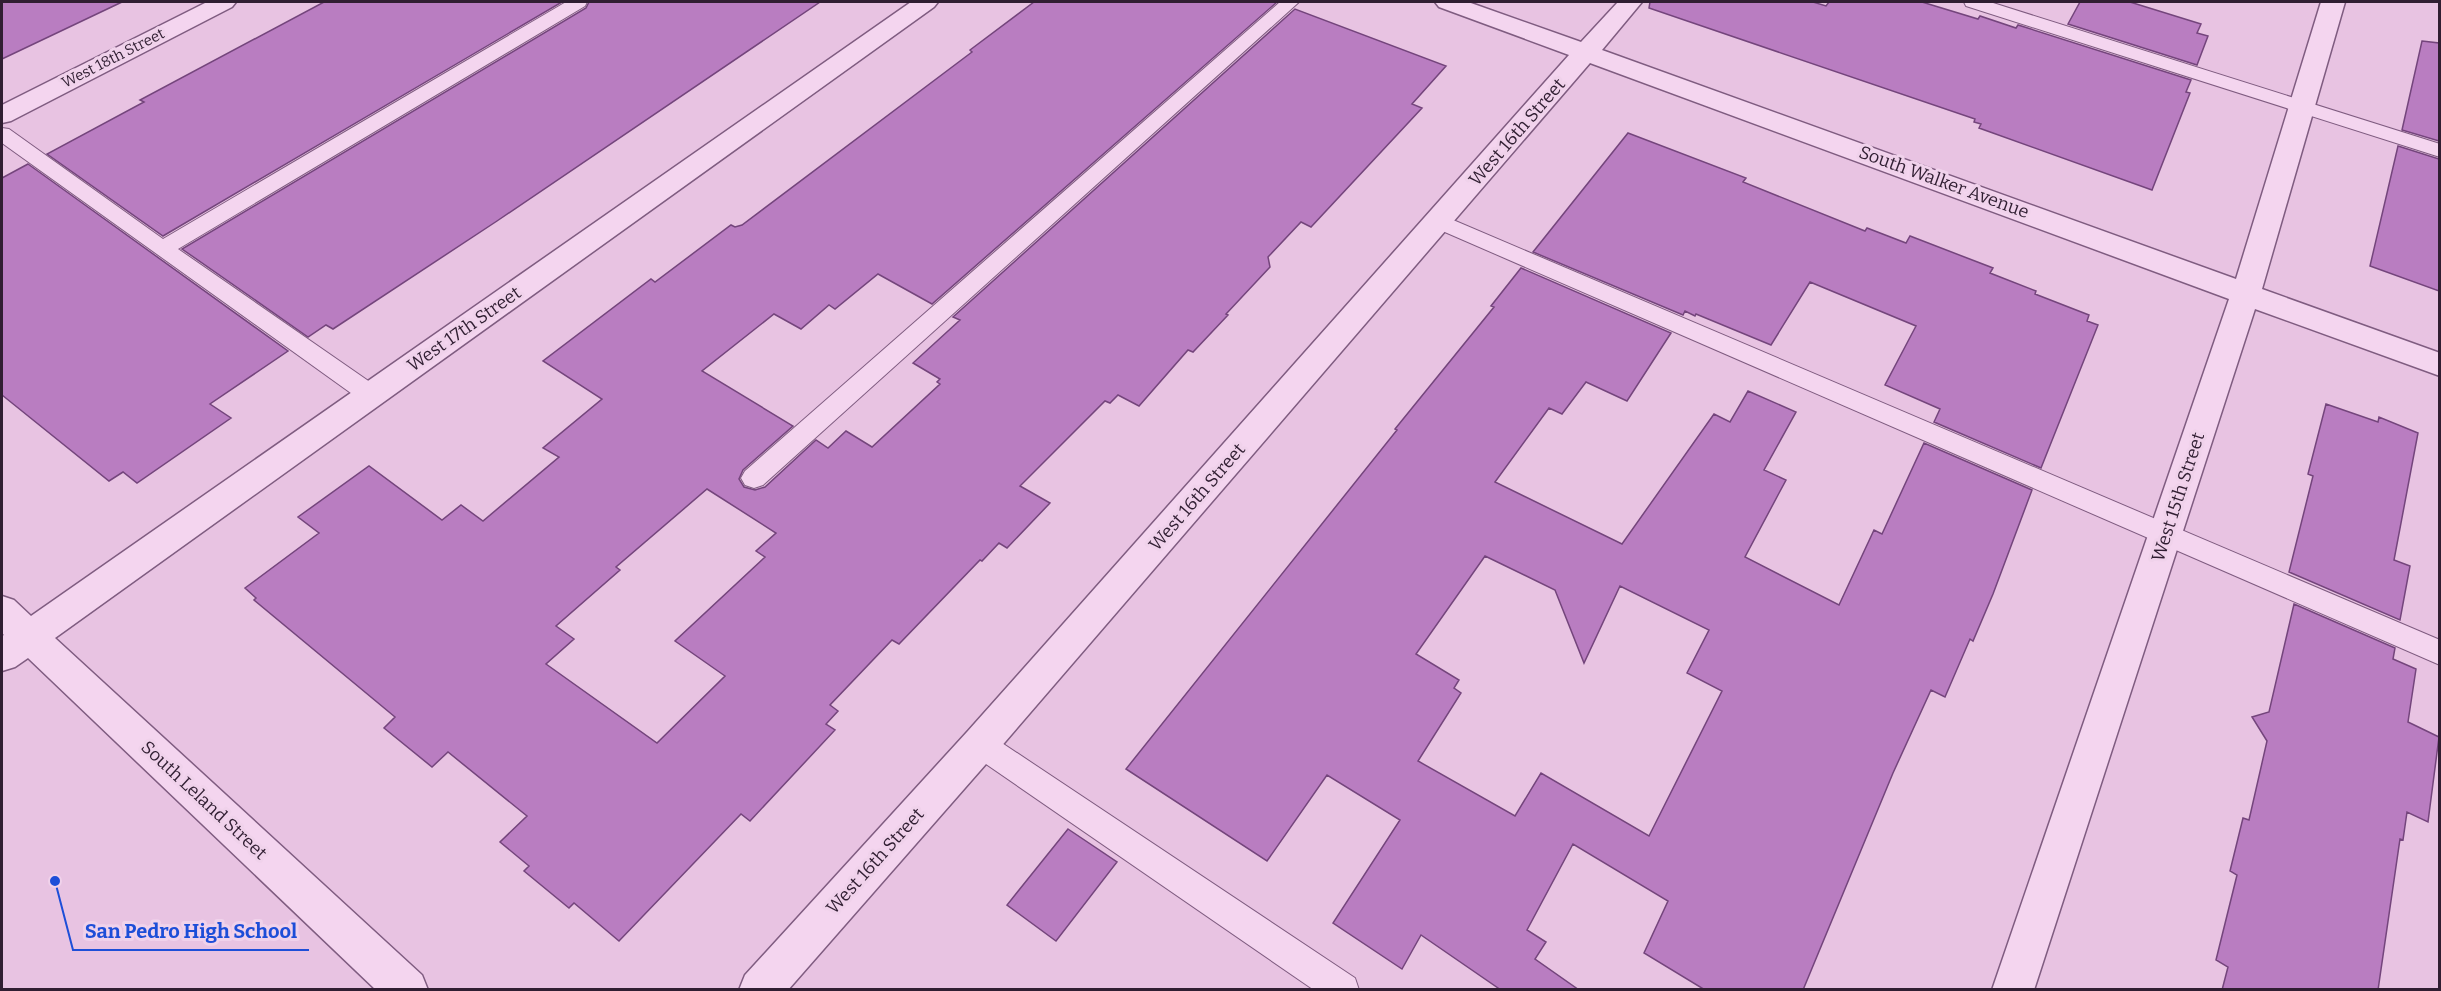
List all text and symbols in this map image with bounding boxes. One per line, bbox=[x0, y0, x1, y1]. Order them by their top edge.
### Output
street label: West 18th Street bbox=[59, 24, 168, 92]
street label: West 16th Street bbox=[1464, 73, 1570, 190]
street label: South Walker Avenue bbox=[1856, 141, 2032, 223]
street label: West 17th Street bbox=[403, 281, 526, 376]
street label: West 15th Street bbox=[2147, 429, 2209, 564]
street label: West 16th Street bbox=[1144, 438, 1250, 555]
street label: South Leland Street bbox=[137, 736, 272, 864]
street label: West 16th Street bbox=[821, 803, 929, 919]
callout: San Pedro High School bbox=[73, 912, 309, 950]
text: San Pedro High School bbox=[85, 919, 297, 943]

